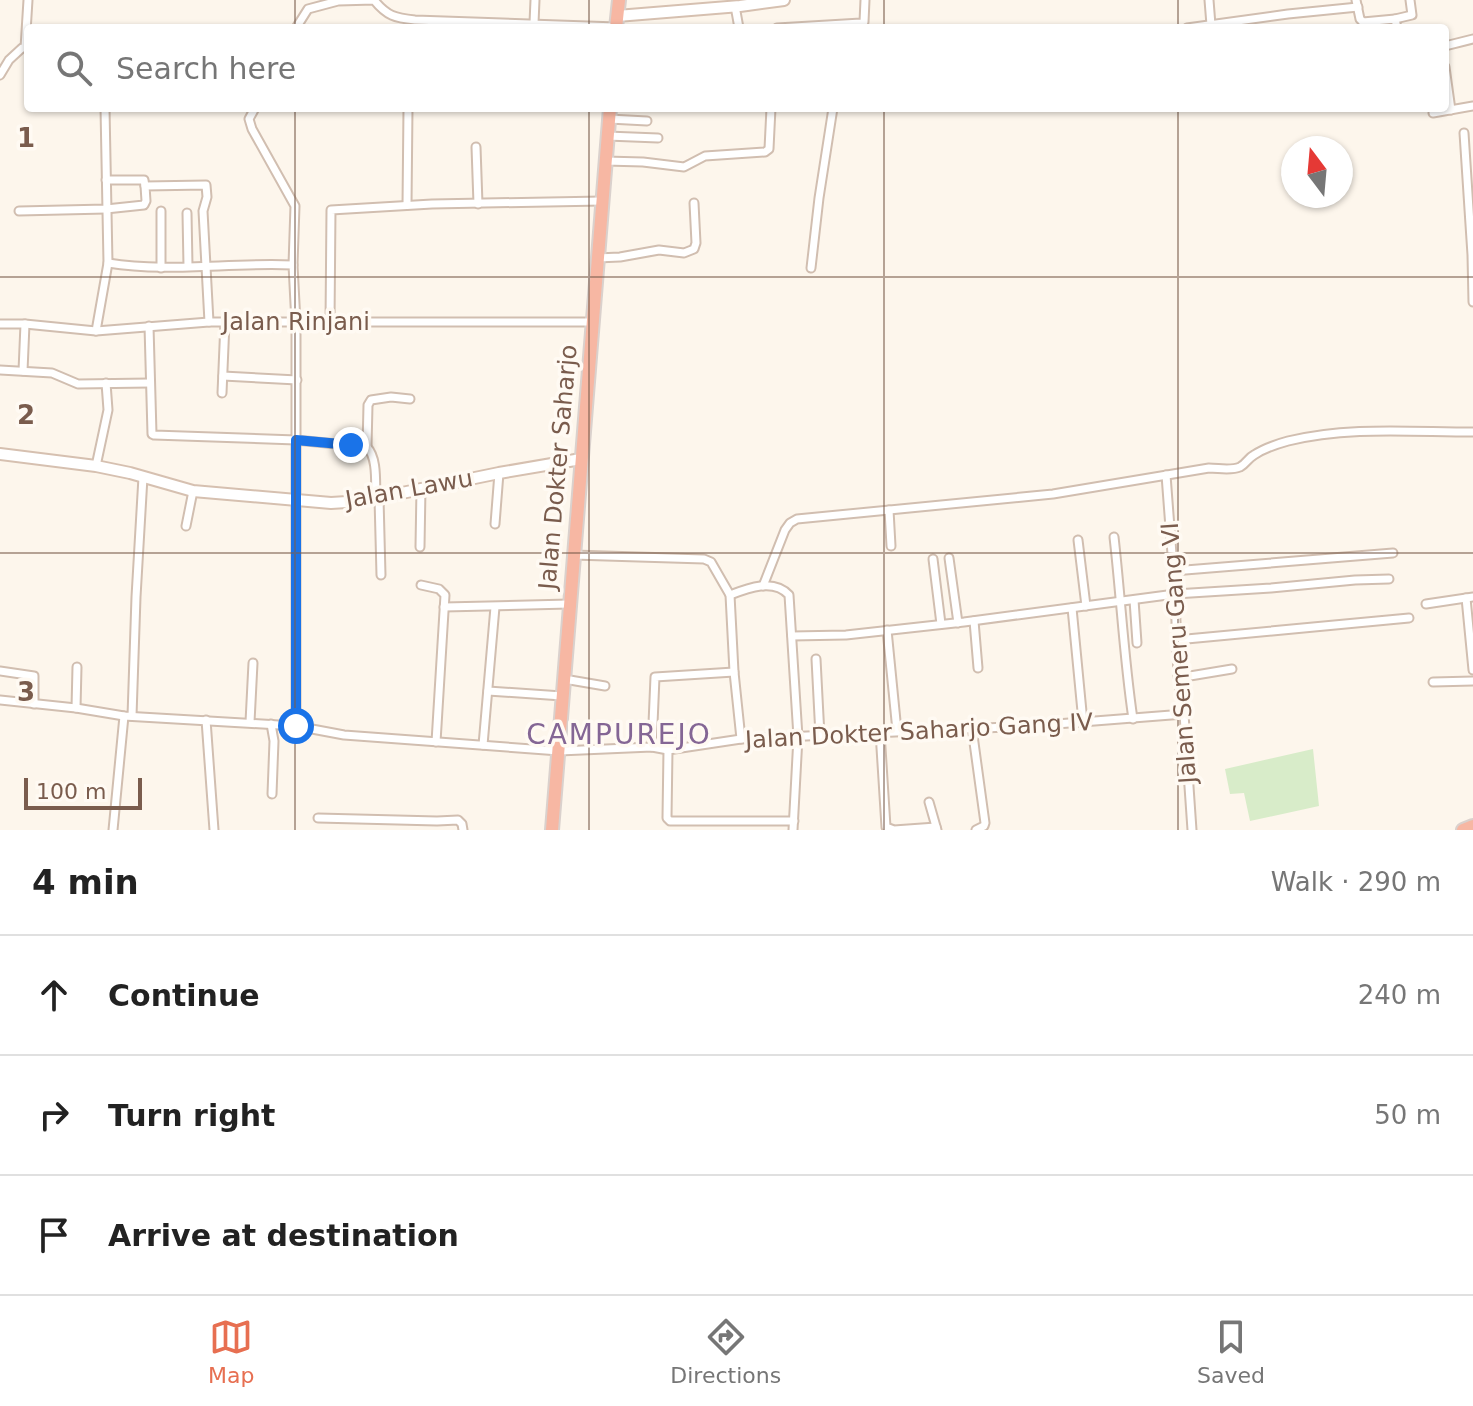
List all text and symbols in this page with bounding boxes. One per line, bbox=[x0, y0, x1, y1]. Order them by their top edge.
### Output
search box bbox=[24, 24, 1449, 112]
icon: search bbox=[52, 46, 96, 90]
text: Search here bbox=[116, 51, 296, 86]
text: 1 bbox=[17, 123, 35, 153]
north arrow bbox=[1281, 136, 1353, 208]
street label: Jalan Rinjani bbox=[220, 308, 370, 336]
street label: Jalan Dokter Saharjo bbox=[533, 343, 583, 593]
text: 2 bbox=[17, 400, 35, 430]
route end bbox=[333, 427, 369, 463]
street label: Jalan Lawu bbox=[341, 464, 475, 514]
street label: Jalan Semeru Gang VI bbox=[1156, 521, 1202, 787]
text: 3 bbox=[17, 677, 35, 707]
route start bbox=[278, 708, 314, 744]
street label: Jalan Dokter Saharjo Gang IV bbox=[742, 708, 1094, 754]
district label: CAMPUREJO bbox=[526, 718, 712, 751]
scale bar bbox=[24, 774, 142, 810]
text: 100 m bbox=[36, 779, 106, 804]
text: 4 min bbox=[32, 862, 139, 902]
text: Walk · 290 m bbox=[1271, 867, 1441, 897]
icon: ahead bbox=[32, 973, 76, 1017]
text: Continue bbox=[108, 978, 260, 1013]
text: 240 m bbox=[1358, 980, 1441, 1010]
icon: right bbox=[32, 1093, 76, 1137]
text: Turn right bbox=[108, 1098, 275, 1133]
text: 50 m bbox=[1374, 1100, 1441, 1130]
icon: arrive bbox=[32, 1213, 76, 1257]
text: Arrive at destination bbox=[108, 1218, 459, 1253]
tab: Map bbox=[208, 1315, 254, 1388]
tab: Directions bbox=[670, 1315, 781, 1388]
tab: Saved bbox=[1197, 1315, 1265, 1388]

